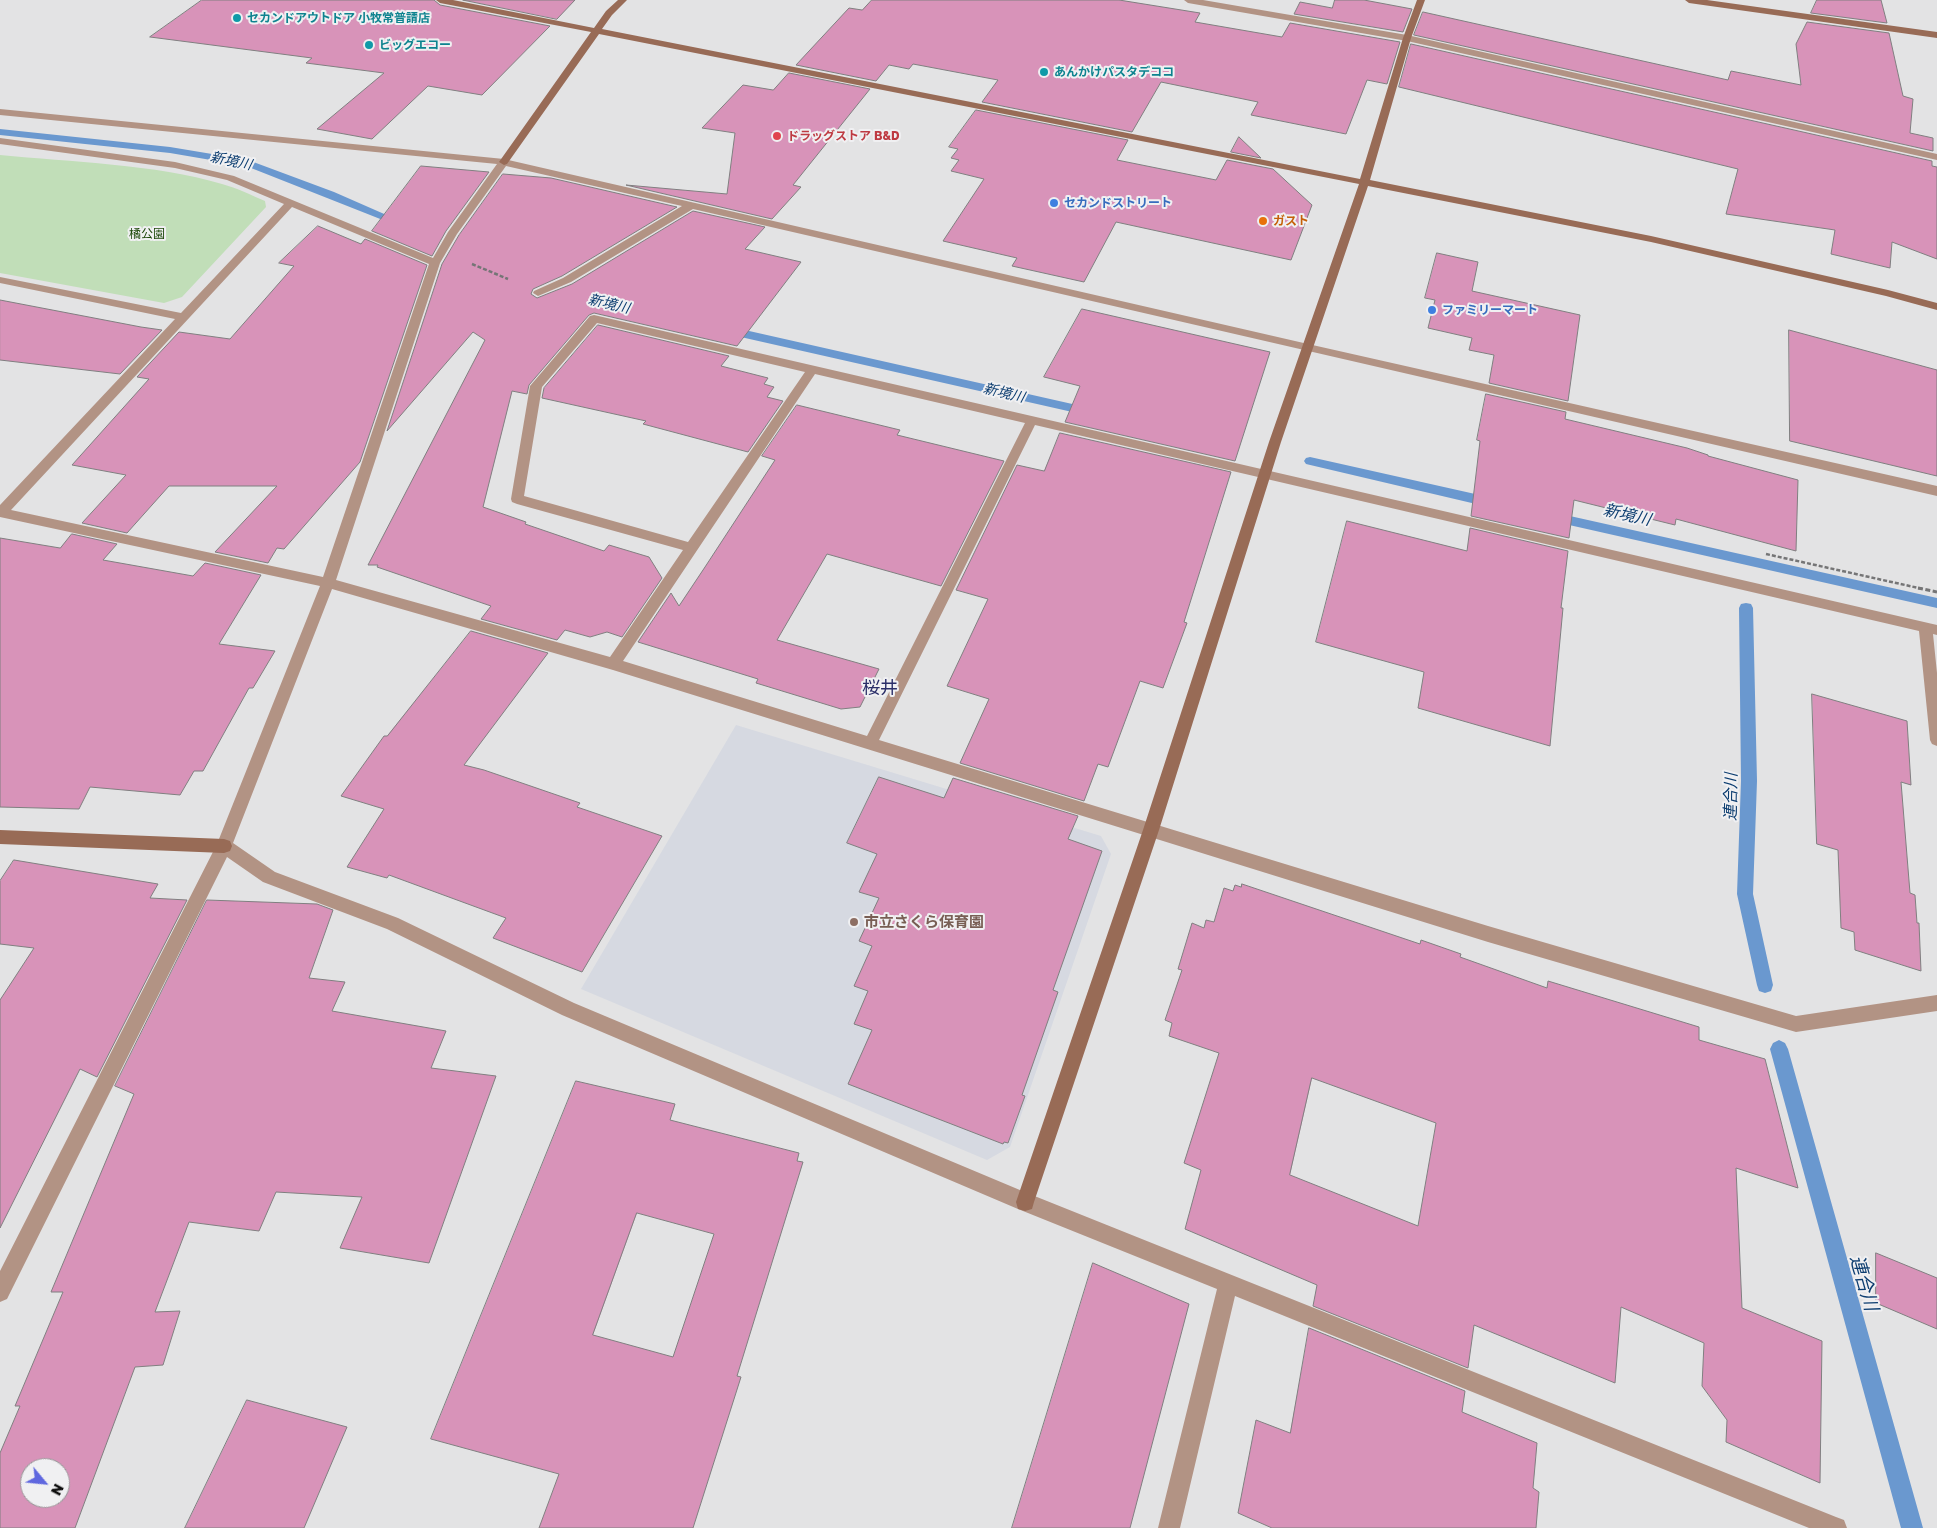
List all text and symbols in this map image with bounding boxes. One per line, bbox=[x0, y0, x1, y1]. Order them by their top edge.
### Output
place label: セカンドアウトドア 小牧常普請店 bbox=[247, 11, 430, 25]
marker: セカンドアウトドア 小牧常普請店 bbox=[231, 12, 243, 24]
place label: ビッグエコー bbox=[379, 38, 451, 52]
marker: ビッグエコー bbox=[363, 39, 375, 51]
place label: あんかけパスタデココ bbox=[1054, 65, 1174, 79]
marker: あんかけパスタデココ bbox=[1038, 66, 1050, 78]
place label: ドラッグストア B&D bbox=[787, 129, 900, 143]
marker: ドラッグストア B&D bbox=[771, 130, 783, 142]
water label: 新境川 bbox=[209, 148, 253, 174]
place label: セカンドストリート bbox=[1064, 196, 1172, 210]
marker: セカンドストリート bbox=[1048, 197, 1060, 209]
place label: ガスト bbox=[1273, 214, 1309, 228]
marker: ガスト bbox=[1257, 215, 1269, 227]
park label: 橘公園 bbox=[129, 227, 165, 241]
water label: 新境川 bbox=[587, 291, 631, 317]
place label: ファミリーマート bbox=[1442, 303, 1538, 317]
marker: ファミリーマート bbox=[1426, 304, 1438, 316]
water label: 新境川 bbox=[982, 380, 1026, 406]
water label: 新境川 bbox=[1601, 500, 1653, 530]
district label: 桜井 bbox=[862, 677, 898, 699]
water label: 連合川 bbox=[1721, 773, 1741, 821]
place label: 市立さくら保育園 bbox=[864, 913, 984, 931]
marker: 市立さくら保育園 bbox=[848, 916, 860, 928]
water label: 連合川 bbox=[1845, 1252, 1883, 1314]
north arrow bbox=[20, 1458, 70, 1508]
text: N bbox=[48, 1481, 68, 1498]

